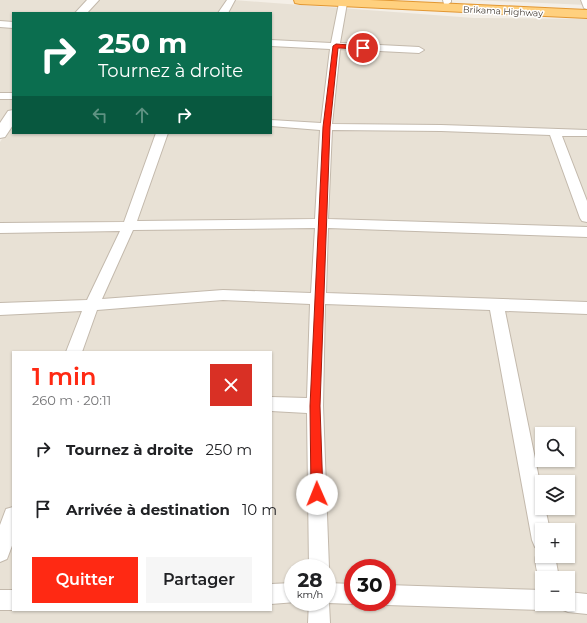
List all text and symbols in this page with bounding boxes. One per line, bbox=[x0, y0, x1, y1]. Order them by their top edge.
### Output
street label: Brikama Highway bbox=[463, 3, 543, 19]
text: 250 m bbox=[98, 26, 188, 60]
icon: right bbox=[32, 28, 84, 80]
pin bbox=[346, 31, 380, 65]
icon: arrive bbox=[352, 37, 374, 59]
text: Tournez à droite bbox=[98, 60, 243, 82]
icon: left bbox=[89, 104, 111, 126]
icon: ahead bbox=[131, 104, 153, 126]
icon: right bbox=[173, 104, 195, 126]
text: 1 min bbox=[32, 362, 96, 391]
button: close bbox=[210, 364, 252, 406]
text: 260 m · 20:11 bbox=[32, 392, 111, 408]
map controls bbox=[535, 427, 575, 611]
button: search bbox=[535, 427, 575, 467]
icon: right bbox=[32, 438, 54, 460]
text: Tournez à droite bbox=[66, 440, 194, 459]
text: 250 m bbox=[206, 440, 252, 459]
position arrow bbox=[296, 473, 338, 515]
button: layers bbox=[535, 475, 575, 515]
icon: arrive bbox=[32, 498, 54, 520]
text: Arrivée à destination bbox=[66, 500, 230, 519]
text: 10 m bbox=[242, 500, 277, 519]
button: + bbox=[535, 523, 575, 563]
button: Quitter bbox=[32, 557, 138, 603]
button: Partager bbox=[146, 557, 252, 603]
speed limit sign: 30 bbox=[344, 559, 396, 611]
text: 28 bbox=[298, 568, 323, 592]
button: − bbox=[535, 571, 575, 611]
text: km/h bbox=[297, 588, 323, 601]

